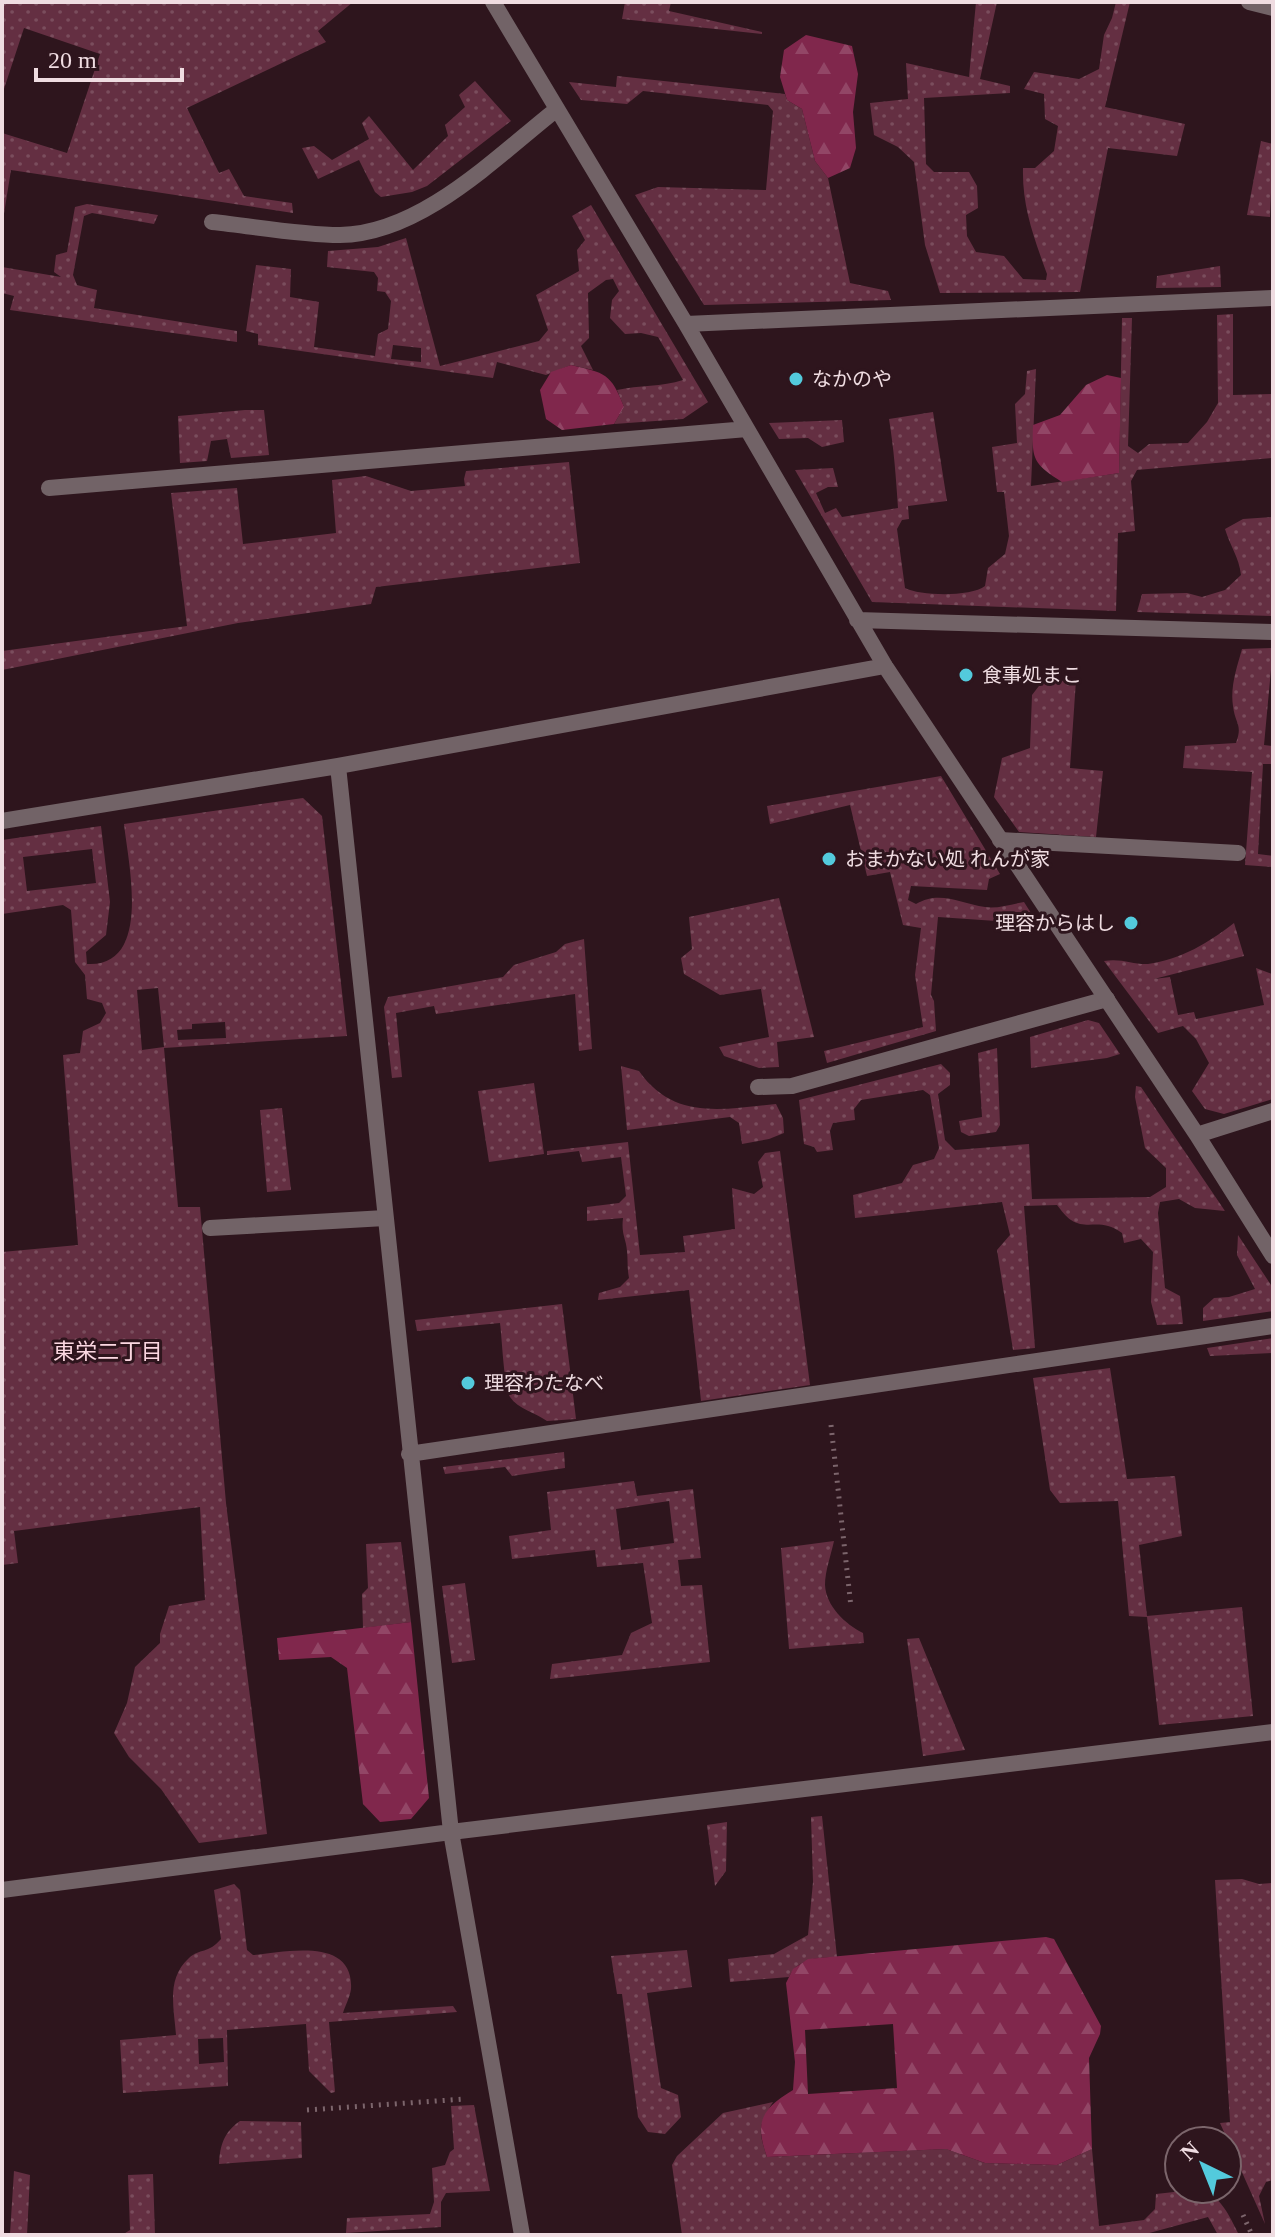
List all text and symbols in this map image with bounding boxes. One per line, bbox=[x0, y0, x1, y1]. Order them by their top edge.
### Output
scale bar bbox=[36, 32, 182, 82]
text: 20 m bbox=[48, 47, 97, 73]
place label: なかのや bbox=[812, 368, 892, 390]
marker: なかのや bbox=[787, 370, 805, 388]
place label: 食事処まこ bbox=[982, 664, 1082, 686]
marker: 食事処まこ bbox=[957, 666, 975, 684]
place label: おまかない処 れんが家 bbox=[845, 848, 1050, 870]
marker: おまかない処 れんが家 bbox=[820, 850, 838, 868]
place label: 理容からはし bbox=[995, 912, 1115, 934]
marker: 理容からはし bbox=[1122, 914, 1140, 932]
district label: 東栄二丁目 bbox=[53, 1339, 163, 1364]
place label: 理容わたなべ bbox=[484, 1372, 604, 1394]
marker: 理容わたなべ bbox=[459, 1374, 477, 1392]
north arrow bbox=[1163, 2125, 1243, 2205]
text: N bbox=[1175, 2136, 1204, 2165]

